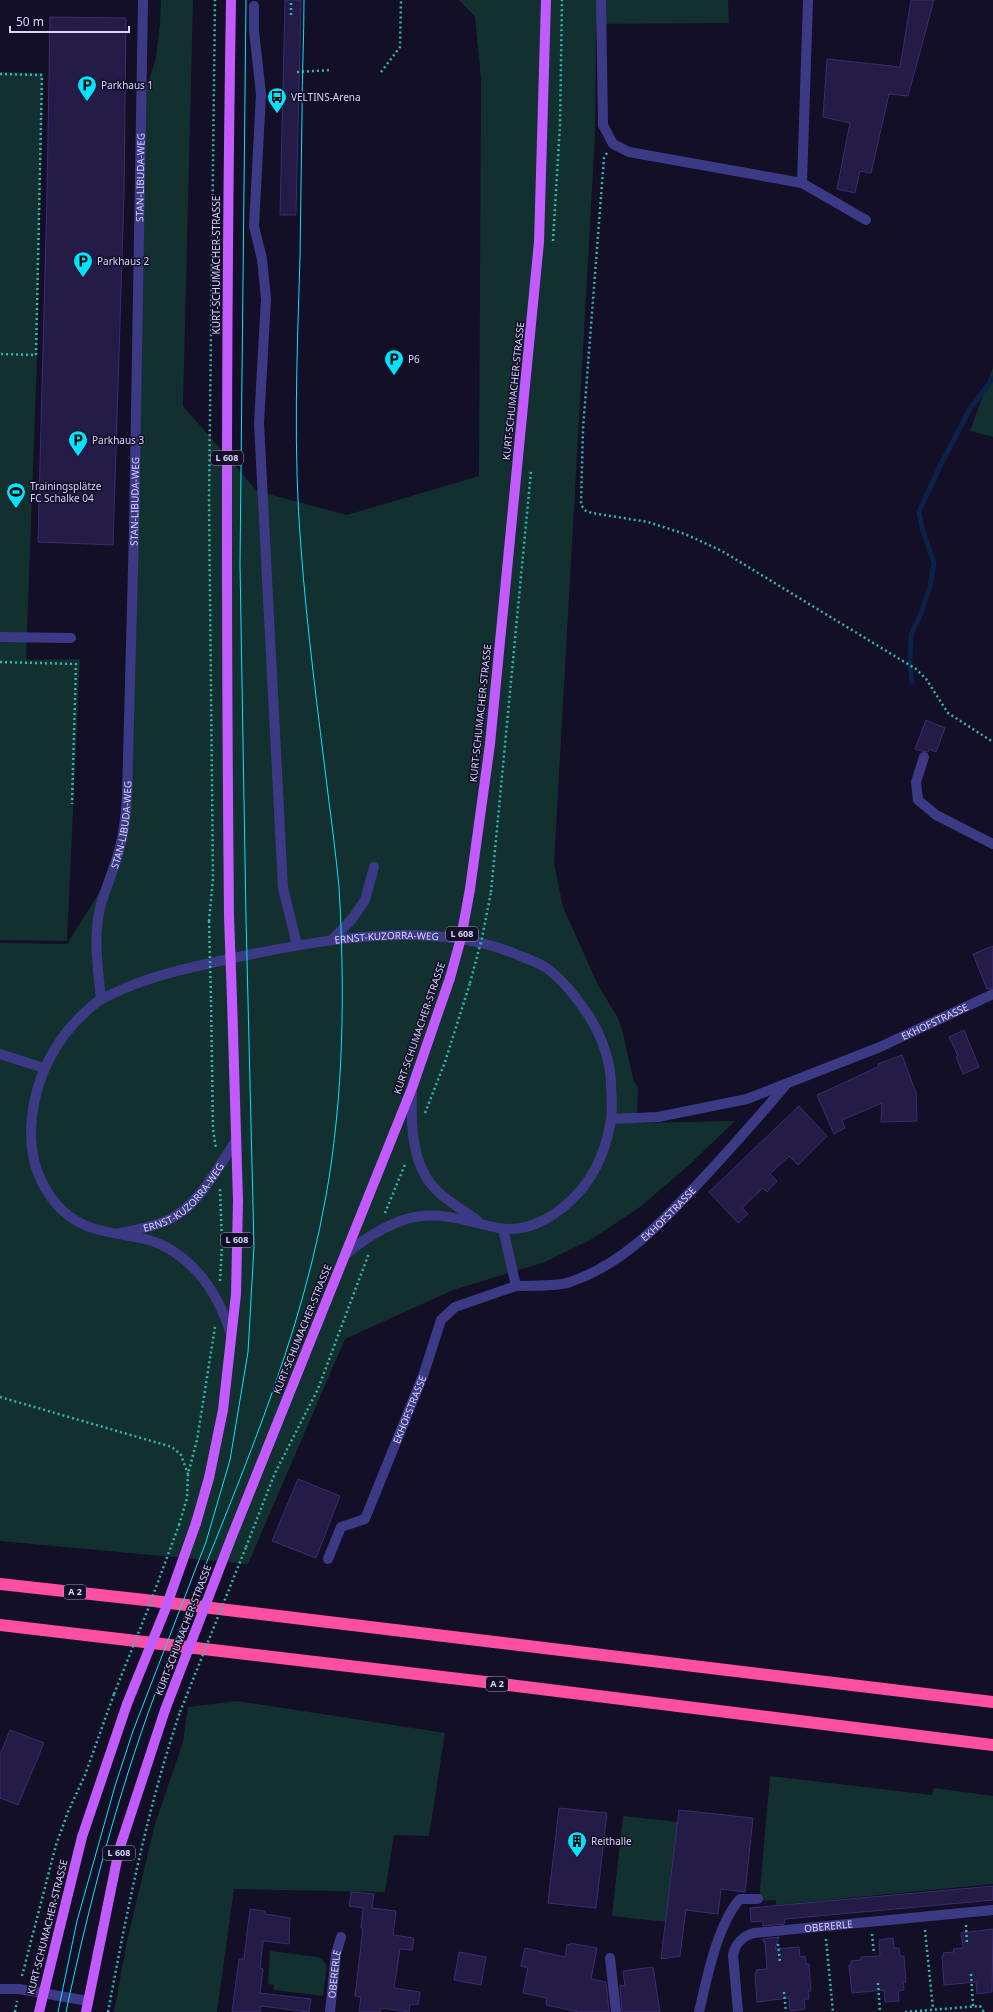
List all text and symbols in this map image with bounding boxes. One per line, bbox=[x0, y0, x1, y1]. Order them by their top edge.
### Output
scale bar bbox=[10, 8, 129, 34]
text: 50 m bbox=[16, 13, 44, 30]
parking icon: Parkhaus 1 bbox=[76, 74, 98, 102]
place label: Parkhaus 1 bbox=[101, 78, 153, 92]
bus stop icon: VELTINS-Arena bbox=[266, 86, 288, 114]
place label: VELTINS-Arena bbox=[291, 90, 361, 104]
street label: STAN-LIBUDA-WEG bbox=[132, 133, 148, 222]
street label: KURT-SCHUMACHER-STRASSE bbox=[209, 196, 223, 334]
parking icon: Parkhaus 2 bbox=[72, 250, 94, 278]
place label: Parkhaus 2 bbox=[97, 254, 149, 268]
street label: KURT-SCHUMACHER-STRASSE bbox=[499, 321, 527, 461]
parking icon: P6 bbox=[383, 348, 405, 376]
place label: P6 bbox=[408, 352, 420, 366]
parking icon: Parkhaus 3 bbox=[67, 429, 89, 457]
place label: Parkhaus 3 bbox=[92, 433, 144, 447]
road number: L 608 bbox=[211, 451, 243, 465]
street label: STAN-LIBUDA-WEG bbox=[127, 457, 142, 546]
place label: Trainingsplätze FC Schalke 04 bbox=[30, 479, 102, 505]
sports icon: Trainingsplätze FC Schalke 04 bbox=[5, 481, 27, 509]
street label: KURT-SCHUMACHER-STRASSE bbox=[466, 643, 494, 783]
street label: STAN-LIBUDA-WEG bbox=[107, 781, 134, 870]
road number: L 608 bbox=[446, 927, 478, 941]
street label: ERNST-KUZORRA-WEG bbox=[334, 928, 439, 947]
street label: KURT-SCHUMACHER-STRASSE bbox=[390, 960, 448, 1096]
street label: EKHOFSTRASSE bbox=[899, 1000, 970, 1043]
street label: ERNST-KUZORRA-WEG bbox=[141, 1160, 227, 1235]
street label: EKHOFSTRASSE bbox=[638, 1183, 699, 1244]
road number: L 608 bbox=[221, 1233, 253, 1247]
street label: KURT-SCHUMACHER-STRASSE bbox=[270, 1262, 334, 1396]
street label: EKHOFSTRASSE bbox=[389, 1373, 429, 1446]
street label: KURT-SCHUMACHER-STRASSE bbox=[152, 1563, 214, 1697]
road number: A 2 bbox=[64, 1585, 86, 1599]
road number: A 2 bbox=[486, 1677, 508, 1691]
building icon: Reithalle bbox=[566, 1830, 588, 1858]
place label: Reithalle bbox=[591, 1834, 632, 1848]
road number: L 608 bbox=[103, 1846, 135, 1860]
street label: KURT-SCHUMACHER-STRASSE bbox=[23, 1858, 71, 1996]
street label: OBERERLE bbox=[803, 1917, 853, 1935]
street label: OBERERLE bbox=[324, 1948, 344, 1999]

